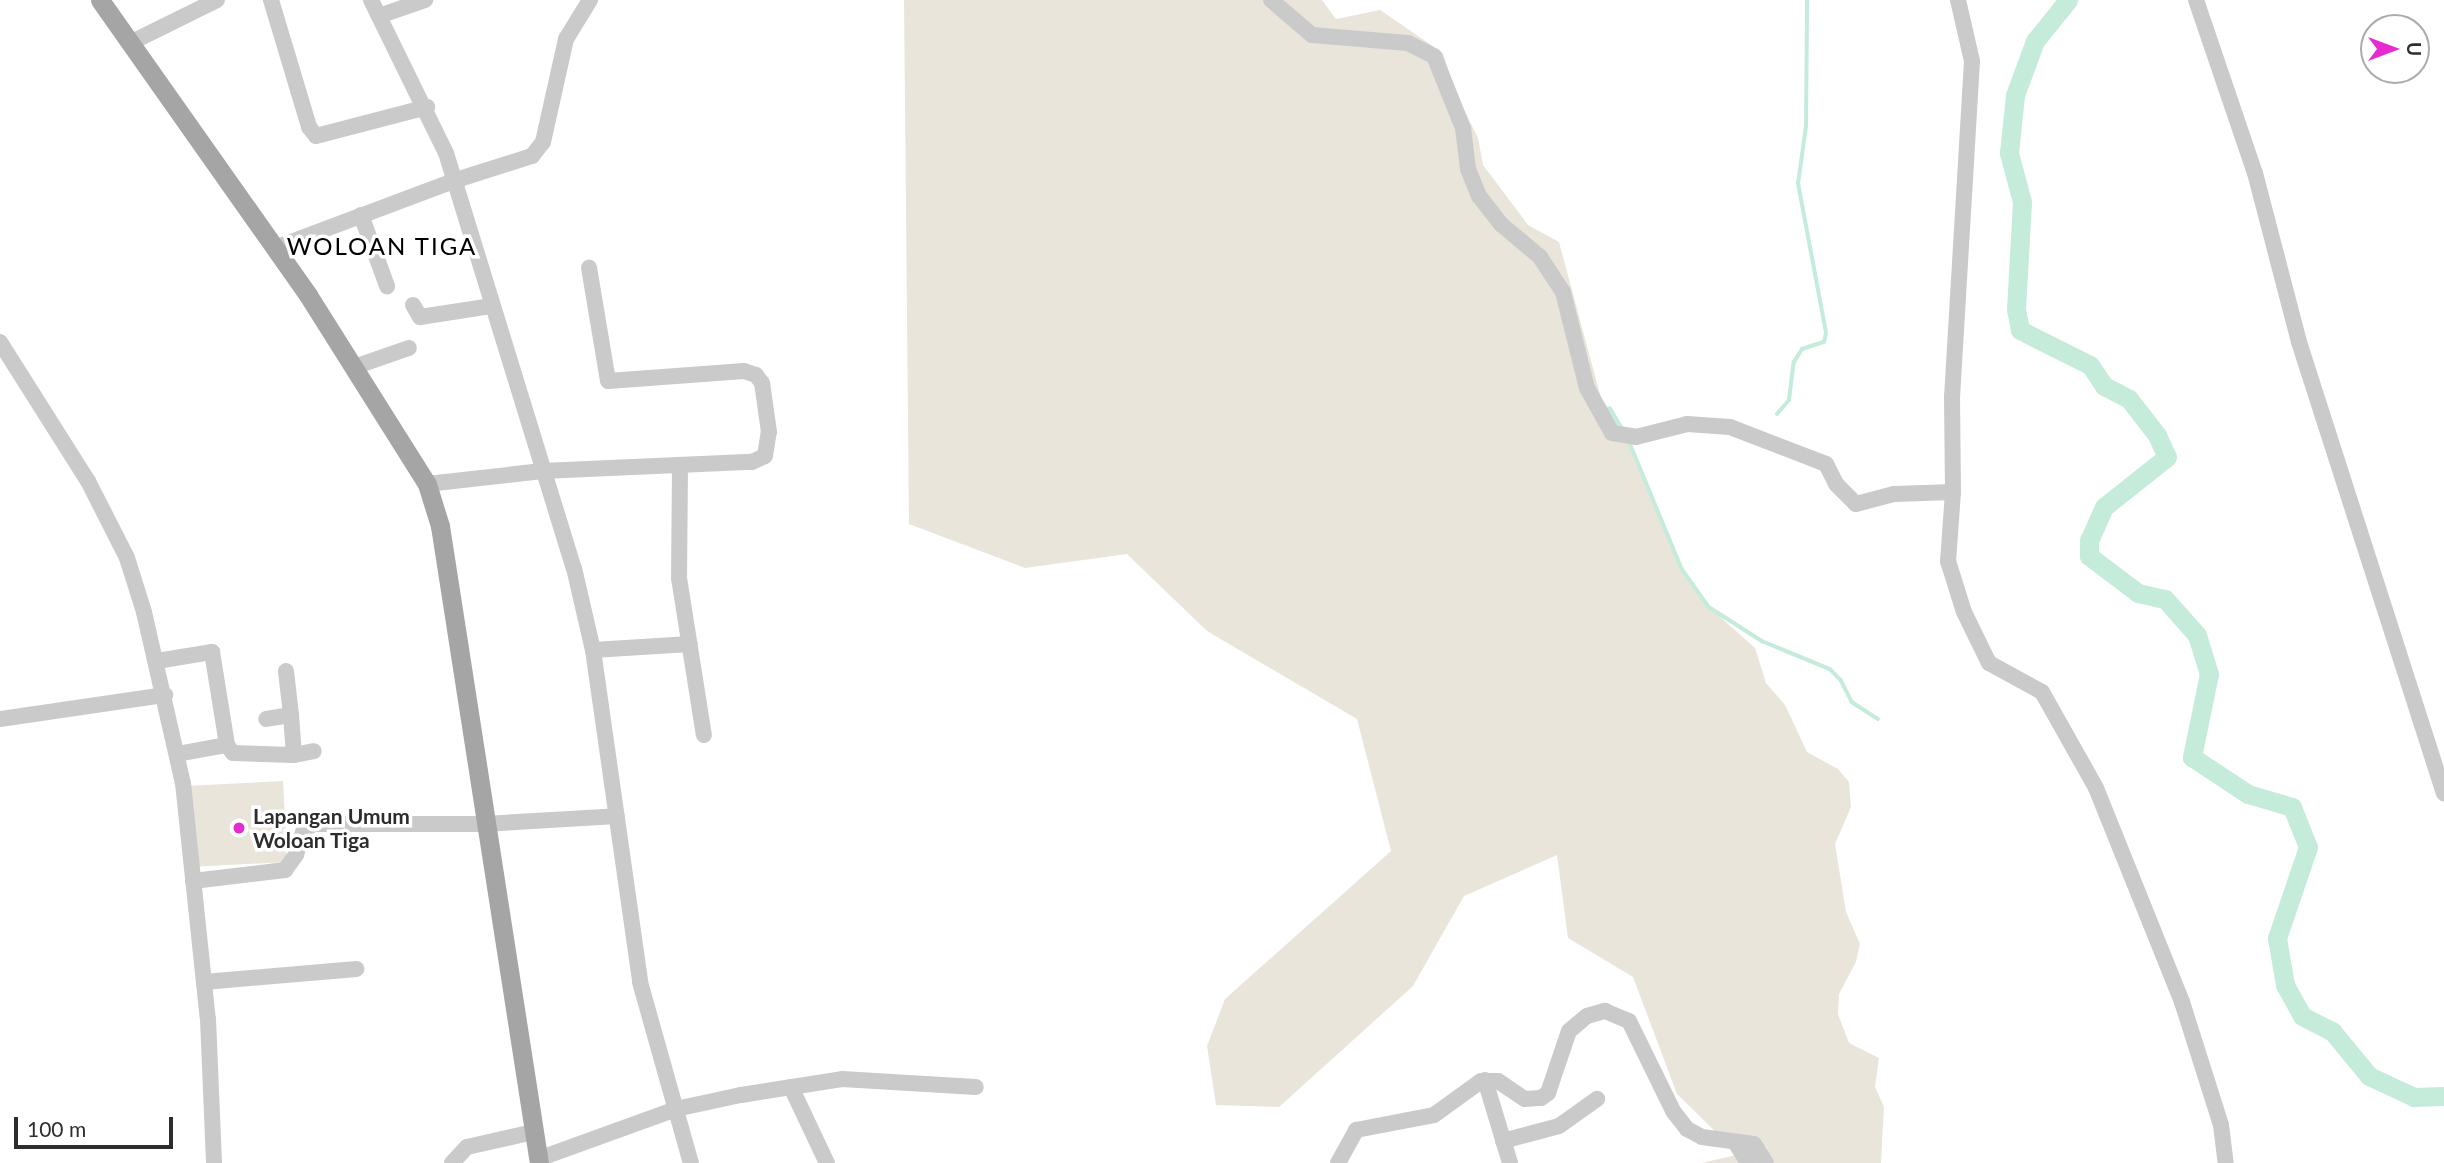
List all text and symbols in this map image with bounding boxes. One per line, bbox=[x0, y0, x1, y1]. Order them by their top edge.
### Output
north arrow bbox=[2360, 14, 2430, 84]
text: U bbox=[2403, 42, 2426, 56]
district label: WOLOAN TIGA bbox=[288, 232, 476, 260]
place label: Lapangan Umum Woloan Tiga bbox=[253, 803, 410, 853]
marker: Lapangan Umum Woloan Tiga bbox=[231, 820, 247, 836]
scale bar bbox=[18, 1104, 177, 1148]
text: 100 m bbox=[27, 1116, 86, 1141]

